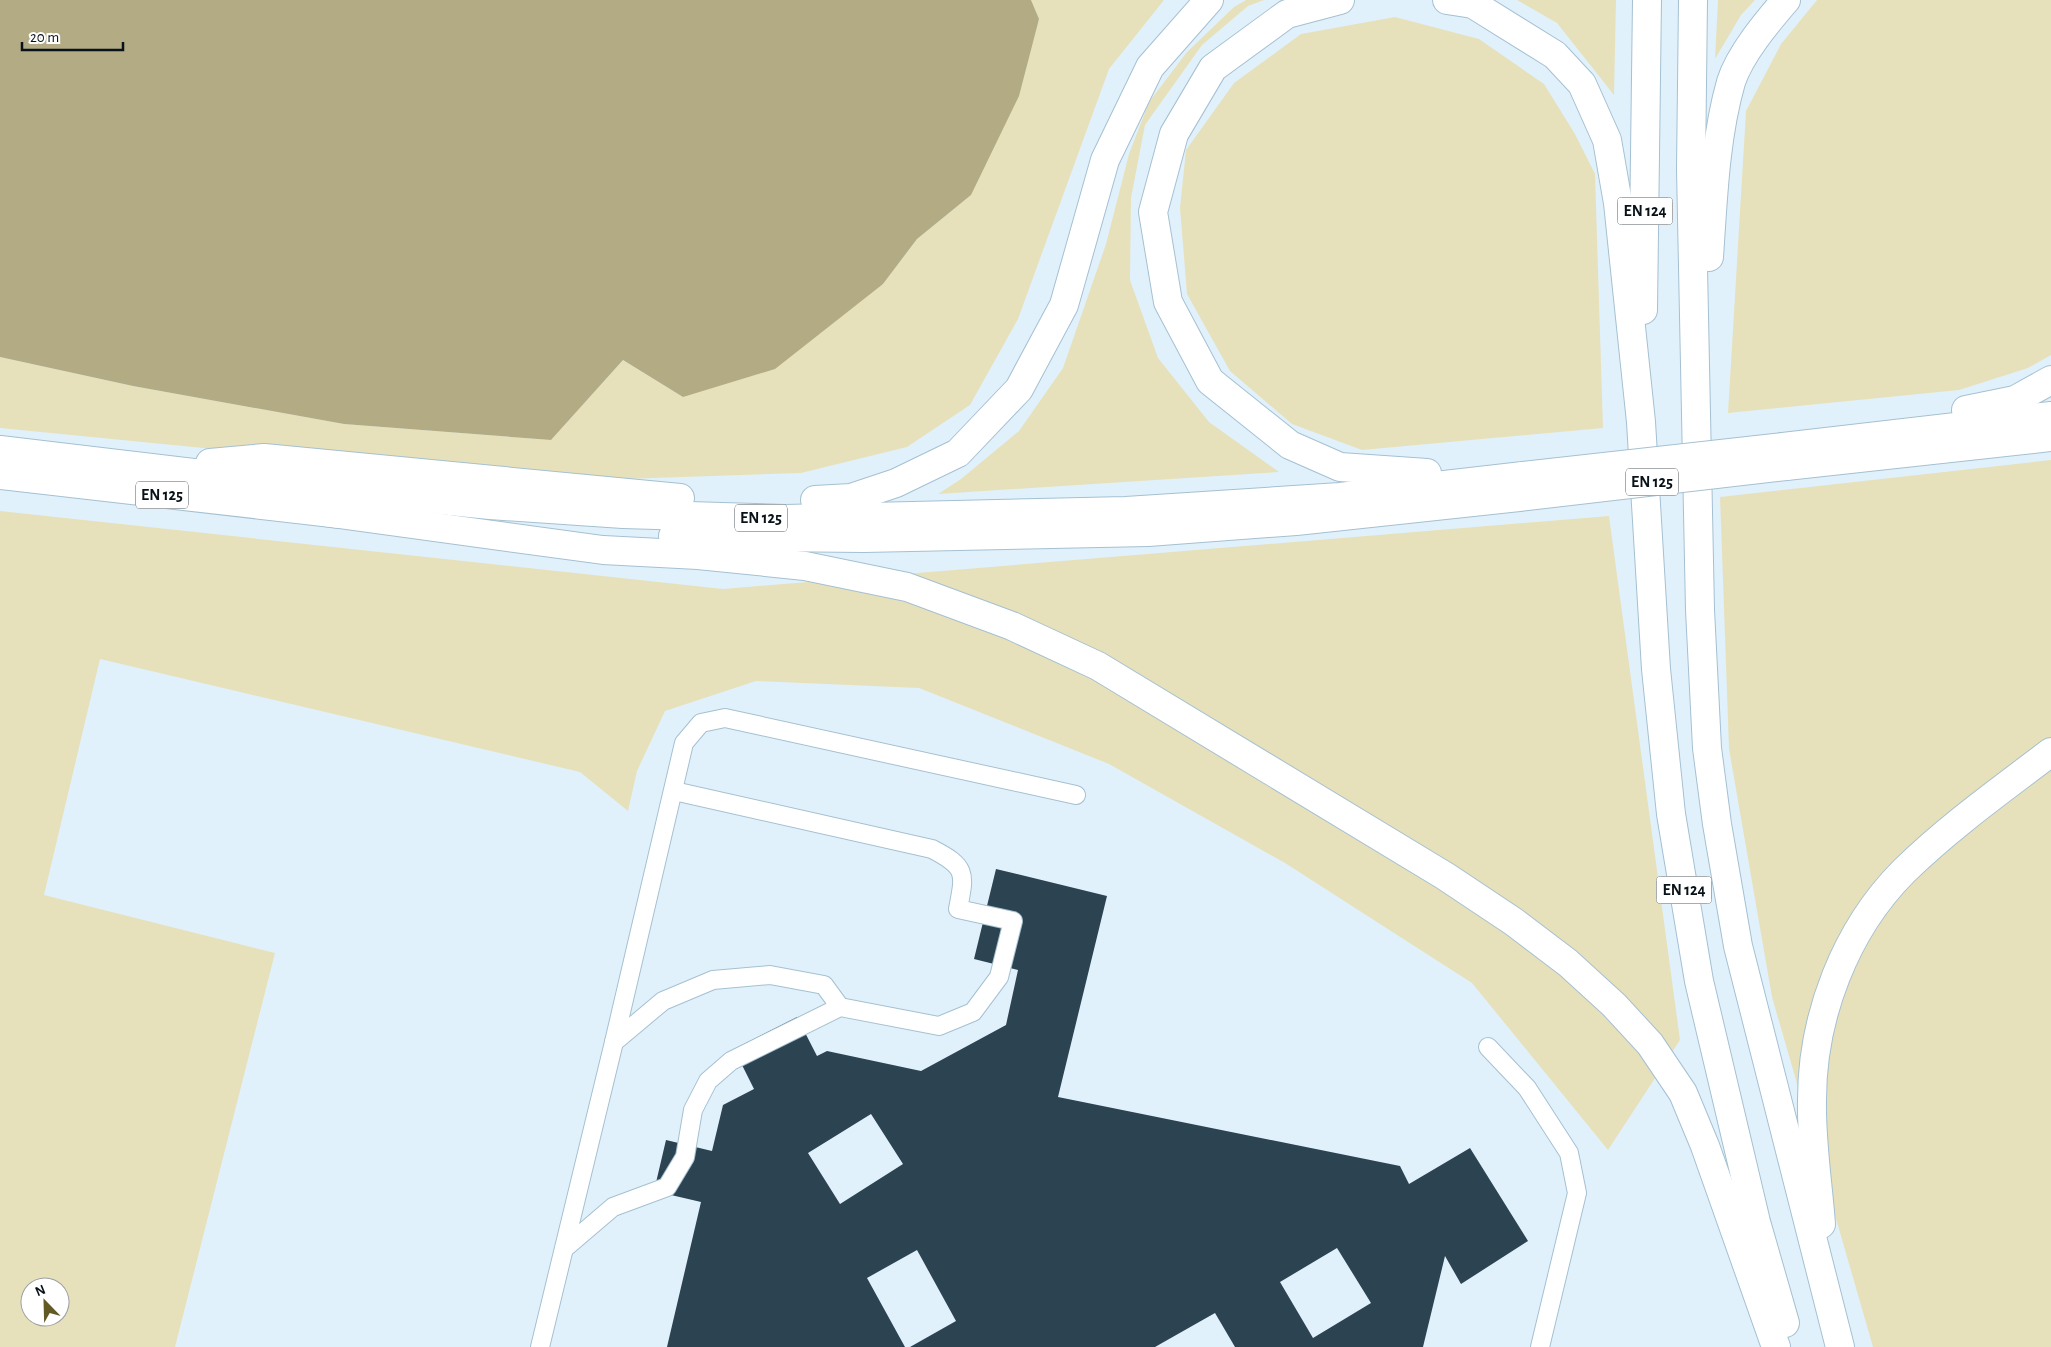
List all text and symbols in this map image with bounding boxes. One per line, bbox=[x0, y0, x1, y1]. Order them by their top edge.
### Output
scale bar bbox=[22, 20, 124, 52]
text: 20 m bbox=[30, 30, 59, 45]
road number: EN 124 bbox=[1618, 198, 1672, 225]
road number: EN 125 bbox=[1626, 468, 1678, 496]
road number: EN 125 bbox=[136, 482, 188, 508]
road number: EN 125 bbox=[735, 504, 787, 532]
road number: EN 124 bbox=[1656, 876, 1712, 904]
north arrow bbox=[20, 1277, 70, 1327]
text: N bbox=[33, 1283, 48, 1299]

